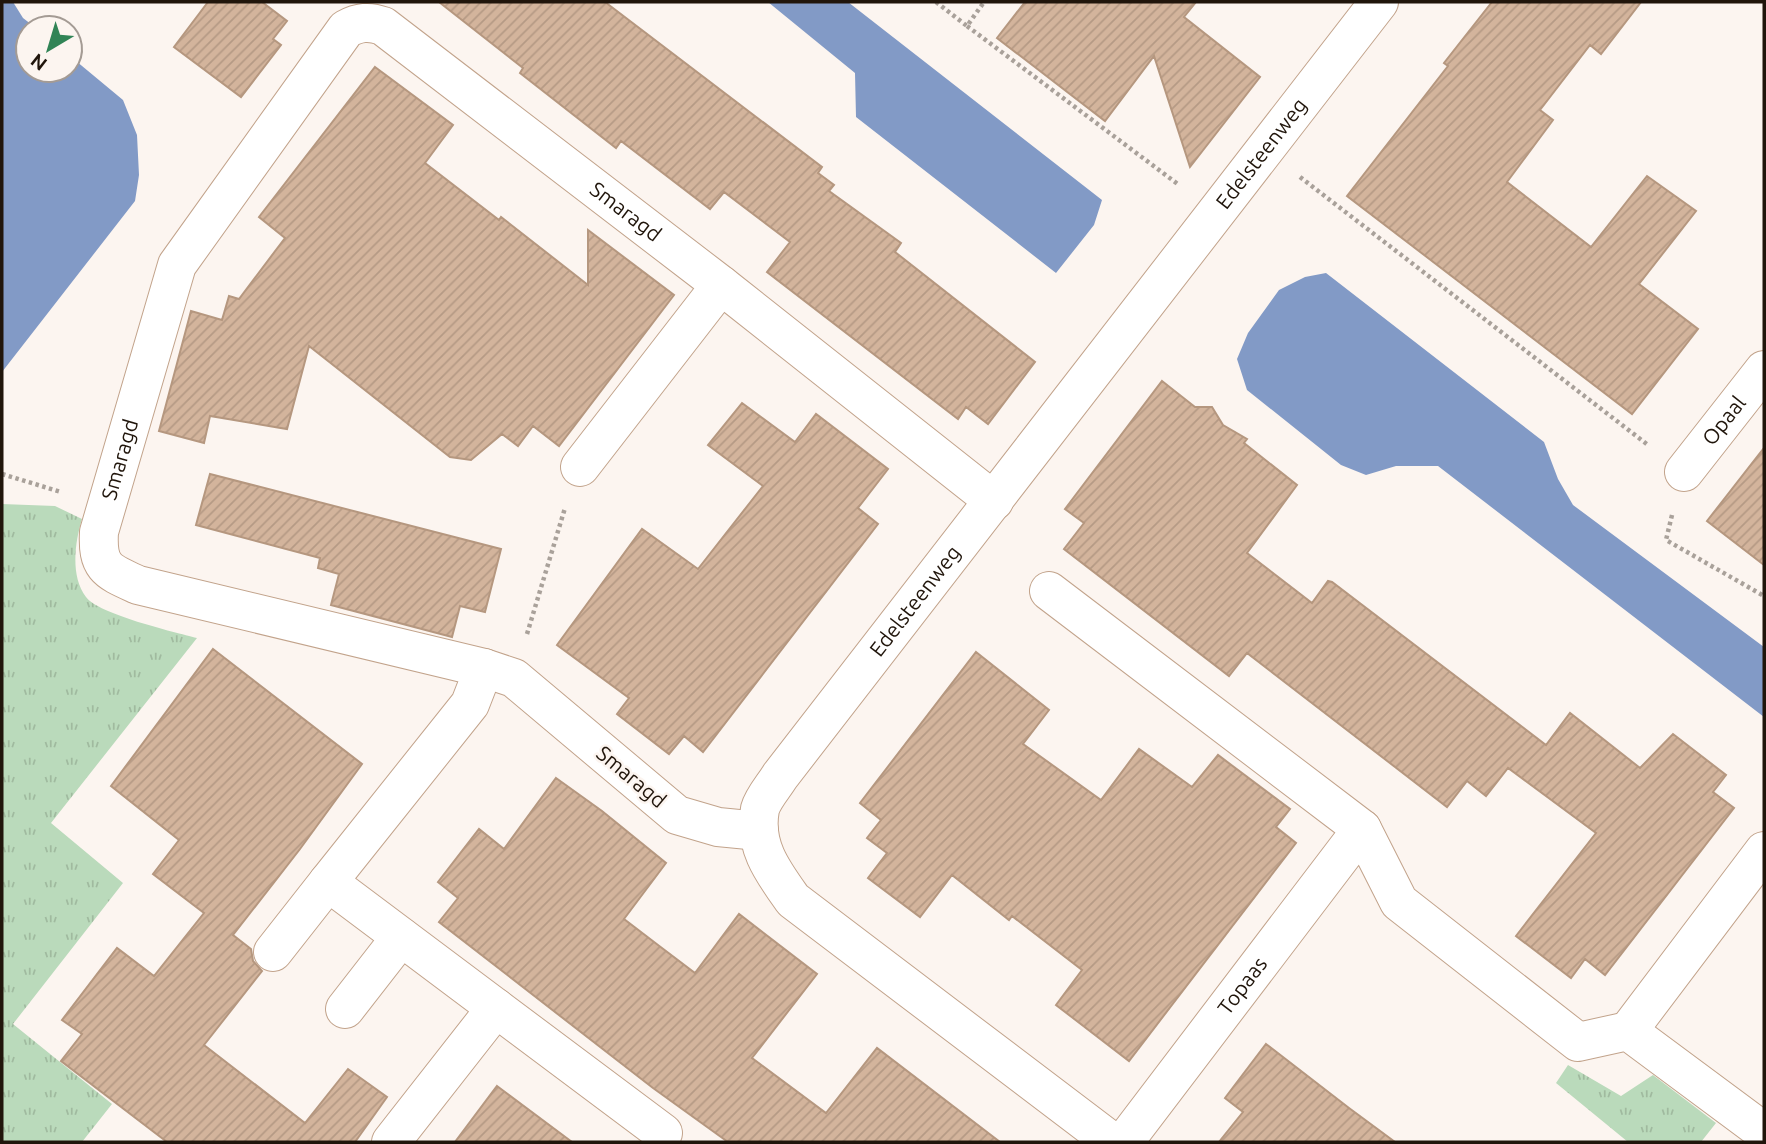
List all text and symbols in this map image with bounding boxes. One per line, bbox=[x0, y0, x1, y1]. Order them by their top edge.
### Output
north arrow bbox=[14, 14, 84, 84]
text: N bbox=[26, 49, 51, 75]
street label: Edelsteenweg bbox=[1210, 93, 1311, 213]
street label: Smaragd bbox=[586, 176, 666, 246]
street label: Opaal bbox=[1697, 391, 1750, 450]
street label: Smaragd bbox=[96, 416, 142, 503]
street label: Edelsteenweg bbox=[864, 541, 965, 661]
street label: Smaragd bbox=[592, 740, 671, 812]
street label: Topaas bbox=[1212, 952, 1271, 1019]

